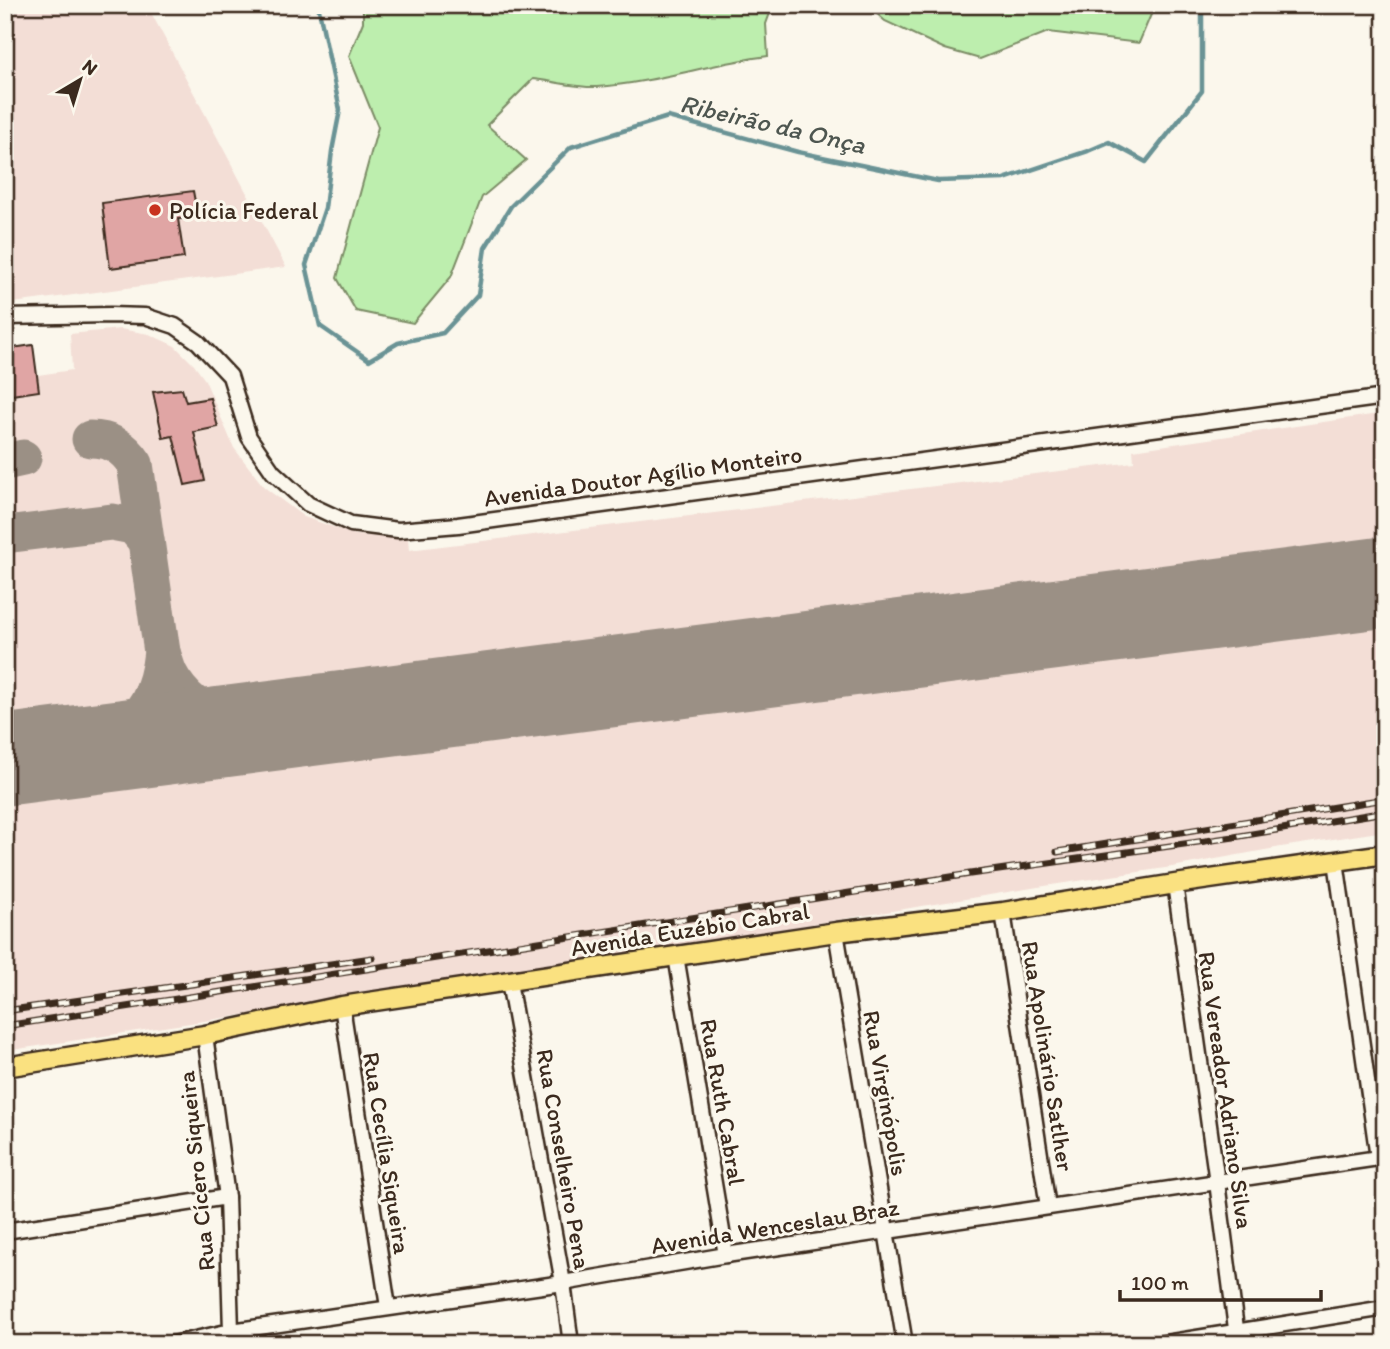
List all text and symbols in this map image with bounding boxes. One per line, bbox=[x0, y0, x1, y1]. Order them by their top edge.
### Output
north arrow bbox=[46, 46, 116, 116]
text: N bbox=[78, 54, 102, 80]
water label: Ribeirão da Onça bbox=[677, 87, 869, 161]
place label: Polícia Federal bbox=[169, 196, 319, 225]
marker: Polícia Federal bbox=[147, 202, 163, 218]
street label: Avenida Doutor Agílio Monteiro bbox=[482, 439, 804, 513]
street label: Avenida Euzébio Cabral bbox=[569, 896, 812, 962]
street label: Rua Apolinário Satlher bbox=[1015, 939, 1081, 1173]
street label: Rua Vereador Adriano Silva bbox=[1192, 950, 1260, 1231]
street label: Rua Virginópolis bbox=[857, 1008, 915, 1178]
street label: Rua Ruth Cabral bbox=[694, 1017, 752, 1188]
street label: Rua Conselheiro Pena bbox=[530, 1046, 598, 1272]
street label: Rua Cecília Siqueira bbox=[357, 1050, 417, 1257]
street label: Rua Cícero Siqueira bbox=[171, 1069, 221, 1272]
street label: Avenida Wenceslau Braz bbox=[649, 1192, 901, 1260]
scale bar bbox=[1120, 1258, 1322, 1302]
text: 100 m bbox=[1131, 1270, 1189, 1295]

